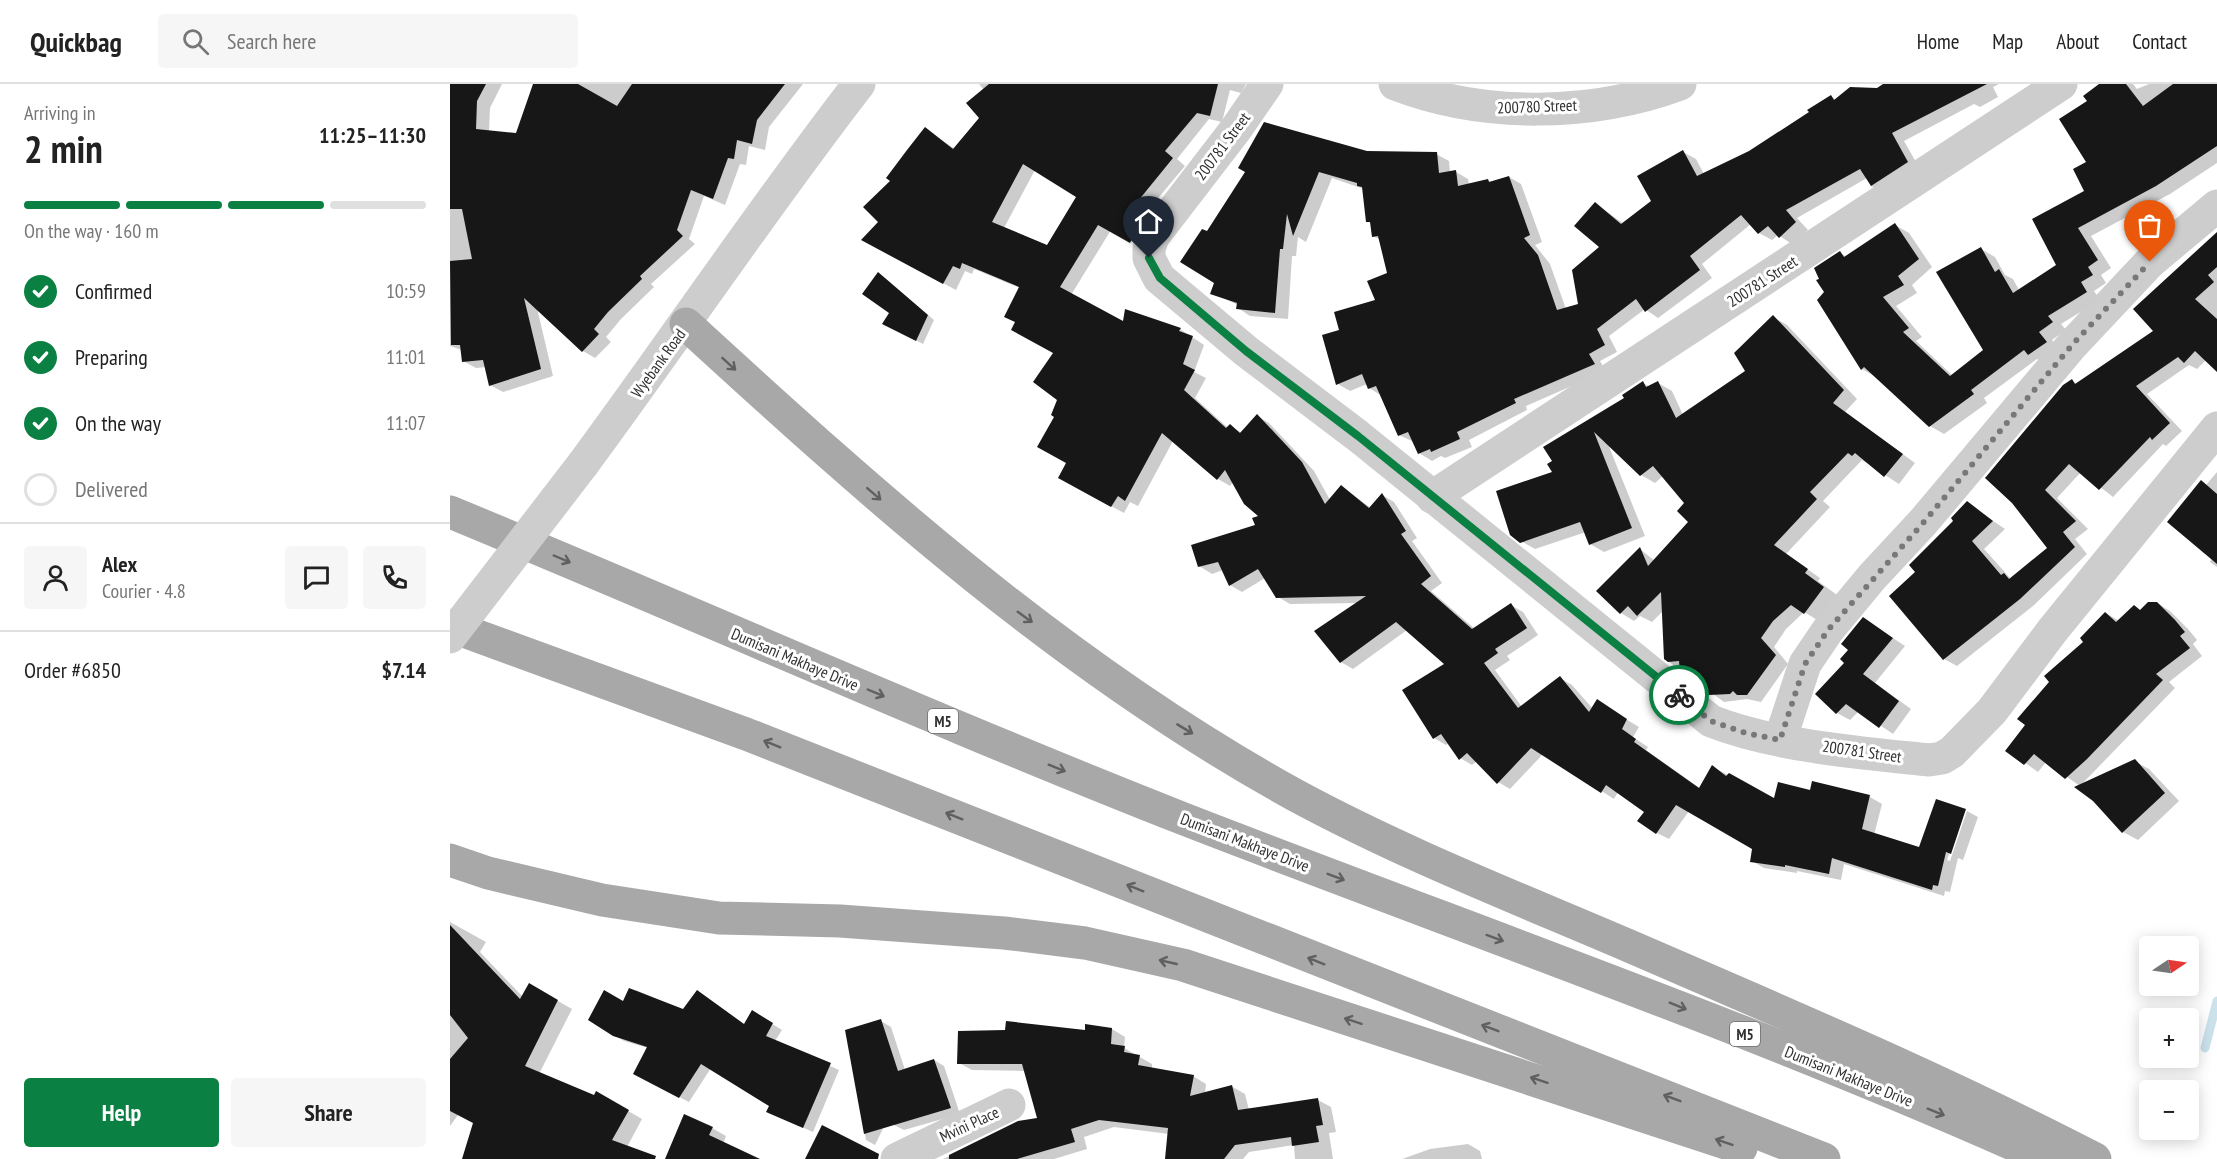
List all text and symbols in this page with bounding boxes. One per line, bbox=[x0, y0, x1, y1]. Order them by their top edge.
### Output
search box bbox=[158, 14, 578, 68]
text: Quickbag bbox=[30, 23, 122, 60]
icon: search bbox=[179, 25, 212, 58]
text: Search here bbox=[227, 27, 316, 55]
text: Home bbox=[1917, 28, 1959, 55]
text: Map bbox=[1992, 28, 2023, 55]
text: About bbox=[2056, 28, 2099, 55]
text: Contact bbox=[2132, 28, 2187, 55]
street label: 200780 Street bbox=[1497, 95, 1578, 117]
text: Arriving in bbox=[24, 100, 96, 126]
street label: 200781 Street bbox=[1190, 108, 1254, 184]
text: 11:25–11:30 bbox=[319, 121, 426, 149]
text: 2 min bbox=[24, 123, 103, 174]
pin bbox=[1123, 196, 1174, 258]
pin bbox=[2124, 200, 2175, 262]
icon: home bbox=[1132, 205, 1165, 238]
icon: bag bbox=[2133, 209, 2166, 242]
text: On the way · 160 m bbox=[24, 218, 159, 244]
street label: 200781 Street bbox=[1723, 251, 1801, 311]
icon: check bbox=[24, 275, 57, 308]
text: Confirmed bbox=[75, 277, 152, 305]
text: 10:59 bbox=[386, 278, 426, 304]
street label: Wyebank Road bbox=[626, 325, 690, 401]
icon: check bbox=[24, 341, 57, 374]
text: Preparing bbox=[75, 343, 148, 371]
text: 11:01 bbox=[386, 344, 426, 370]
one-way arrow bbox=[721, 357, 736, 371]
icon: check bbox=[24, 407, 57, 440]
text: On the way bbox=[75, 409, 161, 437]
text: 11:07 bbox=[386, 410, 426, 436]
text: Delivered bbox=[75, 475, 148, 503]
one-way arrow bbox=[866, 487, 881, 501]
button: person bbox=[24, 546, 87, 609]
button: chat bbox=[285, 546, 348, 609]
button: phone bbox=[363, 546, 426, 609]
text: Alex bbox=[102, 550, 137, 578]
one-way arrow bbox=[552, 554, 570, 565]
text: Courier · 4.8 bbox=[102, 578, 186, 604]
one-way arrow bbox=[1017, 611, 1033, 623]
street label: Dumisani Makhaye Drive bbox=[728, 623, 862, 695]
text: Order #6850 bbox=[24, 656, 121, 684]
text: $7.14 bbox=[381, 656, 426, 684]
courier bbox=[1649, 665, 1709, 725]
icon: bike bbox=[1663, 679, 1696, 712]
one-way arrow bbox=[867, 688, 885, 699]
road number: M5 bbox=[928, 709, 958, 733]
one-way arrow bbox=[1176, 723, 1193, 735]
street label: 200781 Street bbox=[1821, 736, 1903, 767]
one-way arrow bbox=[764, 738, 782, 749]
one-way arrow bbox=[1047, 763, 1065, 774]
street label: Dumisani Makhaye Drive bbox=[1178, 808, 1312, 876]
one-way arrow bbox=[945, 810, 963, 821]
one-way arrow bbox=[1326, 873, 1345, 884]
one-way arrow bbox=[1126, 882, 1145, 893]
one-way arrow bbox=[1486, 933, 1504, 944]
north arrow bbox=[2139, 936, 2199, 996]
map controls bbox=[2139, 936, 2199, 1140]
one-way arrow bbox=[1307, 954, 1326, 965]
one-way arrow bbox=[1159, 955, 1178, 967]
one-way arrow bbox=[1668, 1002, 1687, 1013]
button: + bbox=[2139, 1008, 2199, 1068]
one-way arrow bbox=[1344, 1015, 1363, 1026]
one-way arrow bbox=[1481, 1022, 1500, 1033]
road number: M5 bbox=[1730, 1022, 1760, 1046]
street label: Dumisani Makhaye Drive bbox=[1782, 1041, 1916, 1111]
one-way arrow bbox=[1530, 1074, 1549, 1085]
button: Help bbox=[24, 1078, 219, 1147]
button: Share bbox=[231, 1078, 426, 1147]
button: − bbox=[2139, 1080, 2199, 1140]
one-way arrow bbox=[1663, 1092, 1682, 1103]
street label: Mvini Place bbox=[936, 1102, 1002, 1146]
one-way arrow bbox=[1927, 1107, 1945, 1118]
one-way arrow bbox=[1715, 1136, 1734, 1147]

